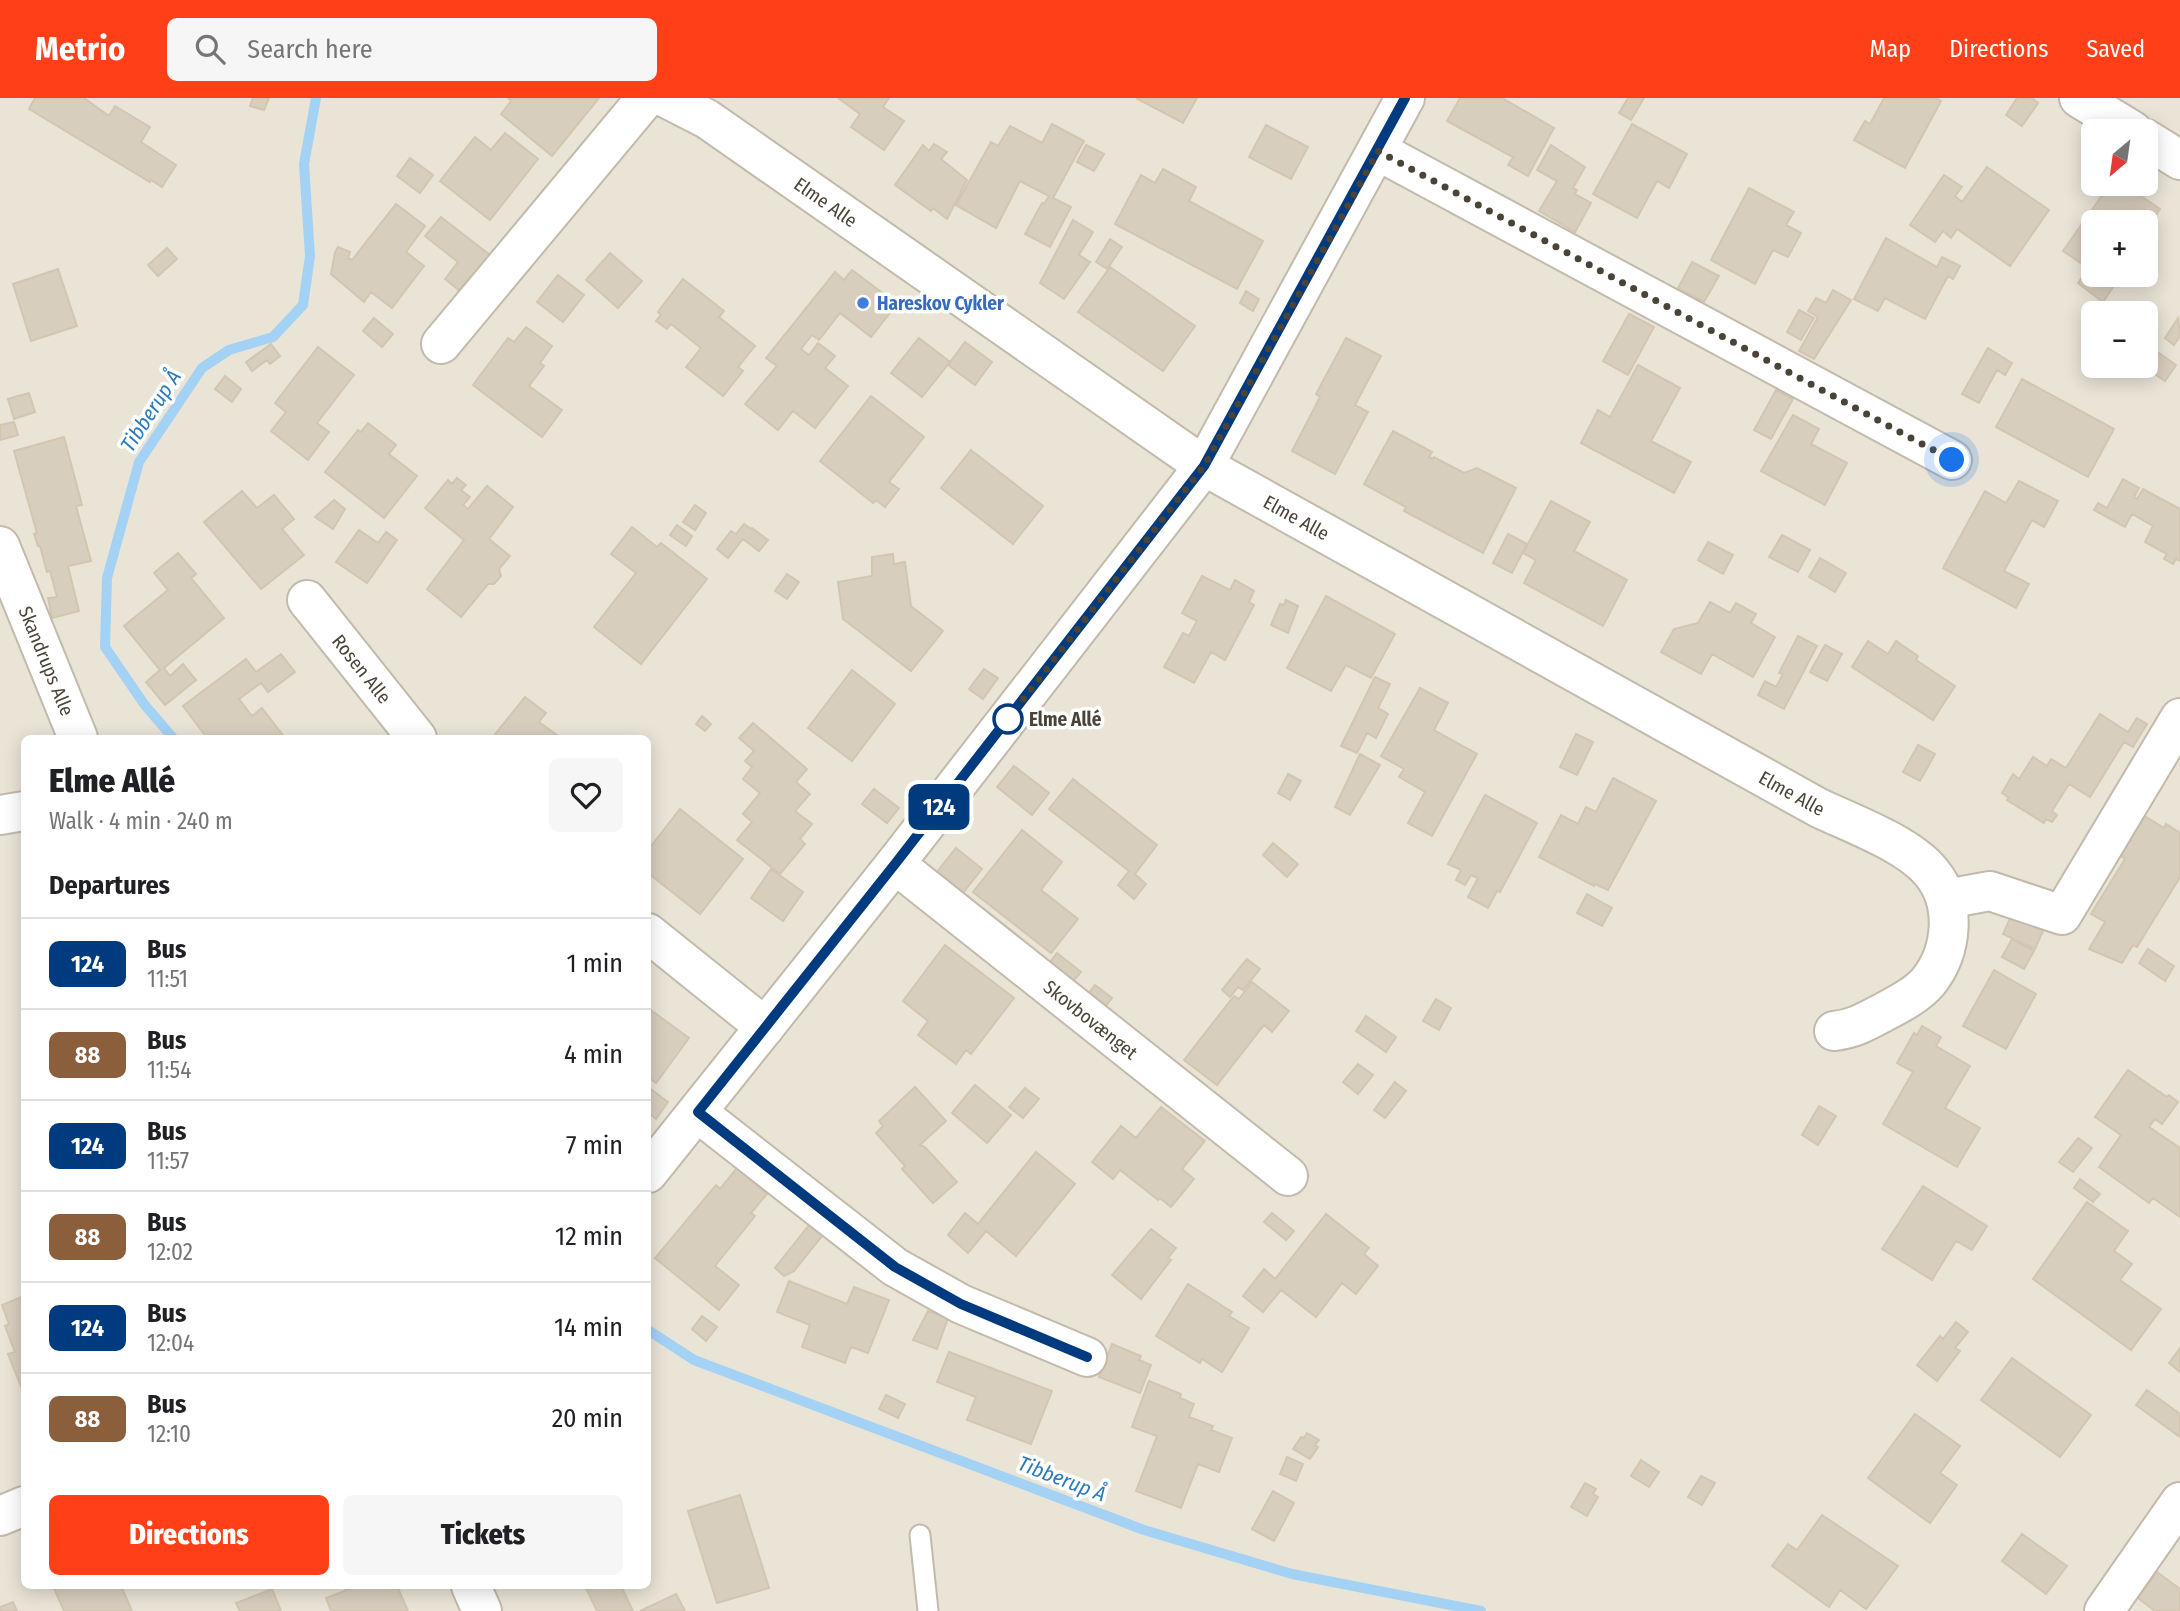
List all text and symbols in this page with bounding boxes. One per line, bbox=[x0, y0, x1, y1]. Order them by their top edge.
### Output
search box bbox=[167, 18, 657, 81]
text: Metrio bbox=[35, 29, 125, 69]
icon: search bbox=[191, 30, 229, 68]
text: Search here bbox=[247, 34, 373, 65]
text: Map bbox=[1870, 35, 1911, 63]
text: Directions bbox=[1949, 35, 2048, 63]
text: Saved bbox=[2086, 35, 2145, 63]
north arrow bbox=[2081, 119, 2158, 196]
map controls bbox=[2081, 119, 2158, 378]
street label: Elme Alle bbox=[790, 172, 862, 232]
button: + bbox=[2081, 210, 2158, 287]
place label: Hareskov Cykler bbox=[877, 292, 1005, 315]
marker: Hareskov Cykler bbox=[855, 295, 871, 311]
button: − bbox=[2081, 301, 2158, 378]
water label: Tibberup Å bbox=[115, 365, 187, 457]
your location bbox=[1934, 442, 1969, 477]
street label: Elme Alle bbox=[1260, 490, 1333, 545]
street label: Skandrups Alle bbox=[14, 603, 79, 719]
street label: Rosen Alle bbox=[327, 630, 396, 708]
marker: Elme Allé bbox=[993, 704, 1023, 734]
place label: Elme Allé bbox=[1029, 708, 1102, 731]
button: heart bbox=[549, 758, 623, 832]
text: Elme Allé bbox=[49, 761, 175, 801]
street label: Elme Alle bbox=[1755, 766, 1828, 820]
line badge: 124 bbox=[899, 784, 979, 830]
text: 124 bbox=[922, 793, 956, 821]
text: Walk · 4 min · 240 m bbox=[49, 807, 233, 835]
text: Departures bbox=[49, 870, 170, 901]
text: Bus bbox=[147, 934, 186, 965]
text: 1 min bbox=[567, 948, 623, 979]
text: 124 bbox=[71, 950, 104, 978]
text: 11:51 bbox=[147, 965, 188, 993]
street label: Skovbovænget bbox=[1039, 975, 1143, 1064]
text: Bus bbox=[147, 1025, 186, 1056]
text: 4 min bbox=[564, 1039, 623, 1070]
text: 88 bbox=[75, 1041, 100, 1069]
text: 11:54 bbox=[147, 1056, 191, 1084]
text: Bus bbox=[147, 1116, 186, 1147]
text: 7 min bbox=[566, 1130, 623, 1161]
text: 124 bbox=[71, 1132, 104, 1160]
text: 11:57 bbox=[147, 1147, 189, 1175]
text: Bus bbox=[147, 1207, 186, 1238]
text: 12 min bbox=[555, 1221, 623, 1252]
text: 88 bbox=[75, 1223, 100, 1251]
text: 12:02 bbox=[147, 1238, 193, 1266]
text: Bus bbox=[147, 1298, 186, 1329]
text: 14 min bbox=[554, 1312, 623, 1343]
text: 124 bbox=[71, 1314, 104, 1342]
text: 12:04 bbox=[147, 1329, 194, 1357]
text: Bus bbox=[147, 1389, 186, 1420]
text: 20 min bbox=[552, 1403, 623, 1434]
text: 88 bbox=[75, 1405, 100, 1433]
text: 12:10 bbox=[147, 1420, 191, 1448]
water label: Tibberup Å bbox=[1014, 1450, 1110, 1508]
button: Directions bbox=[49, 1495, 329, 1575]
button: Tickets bbox=[343, 1495, 623, 1575]

